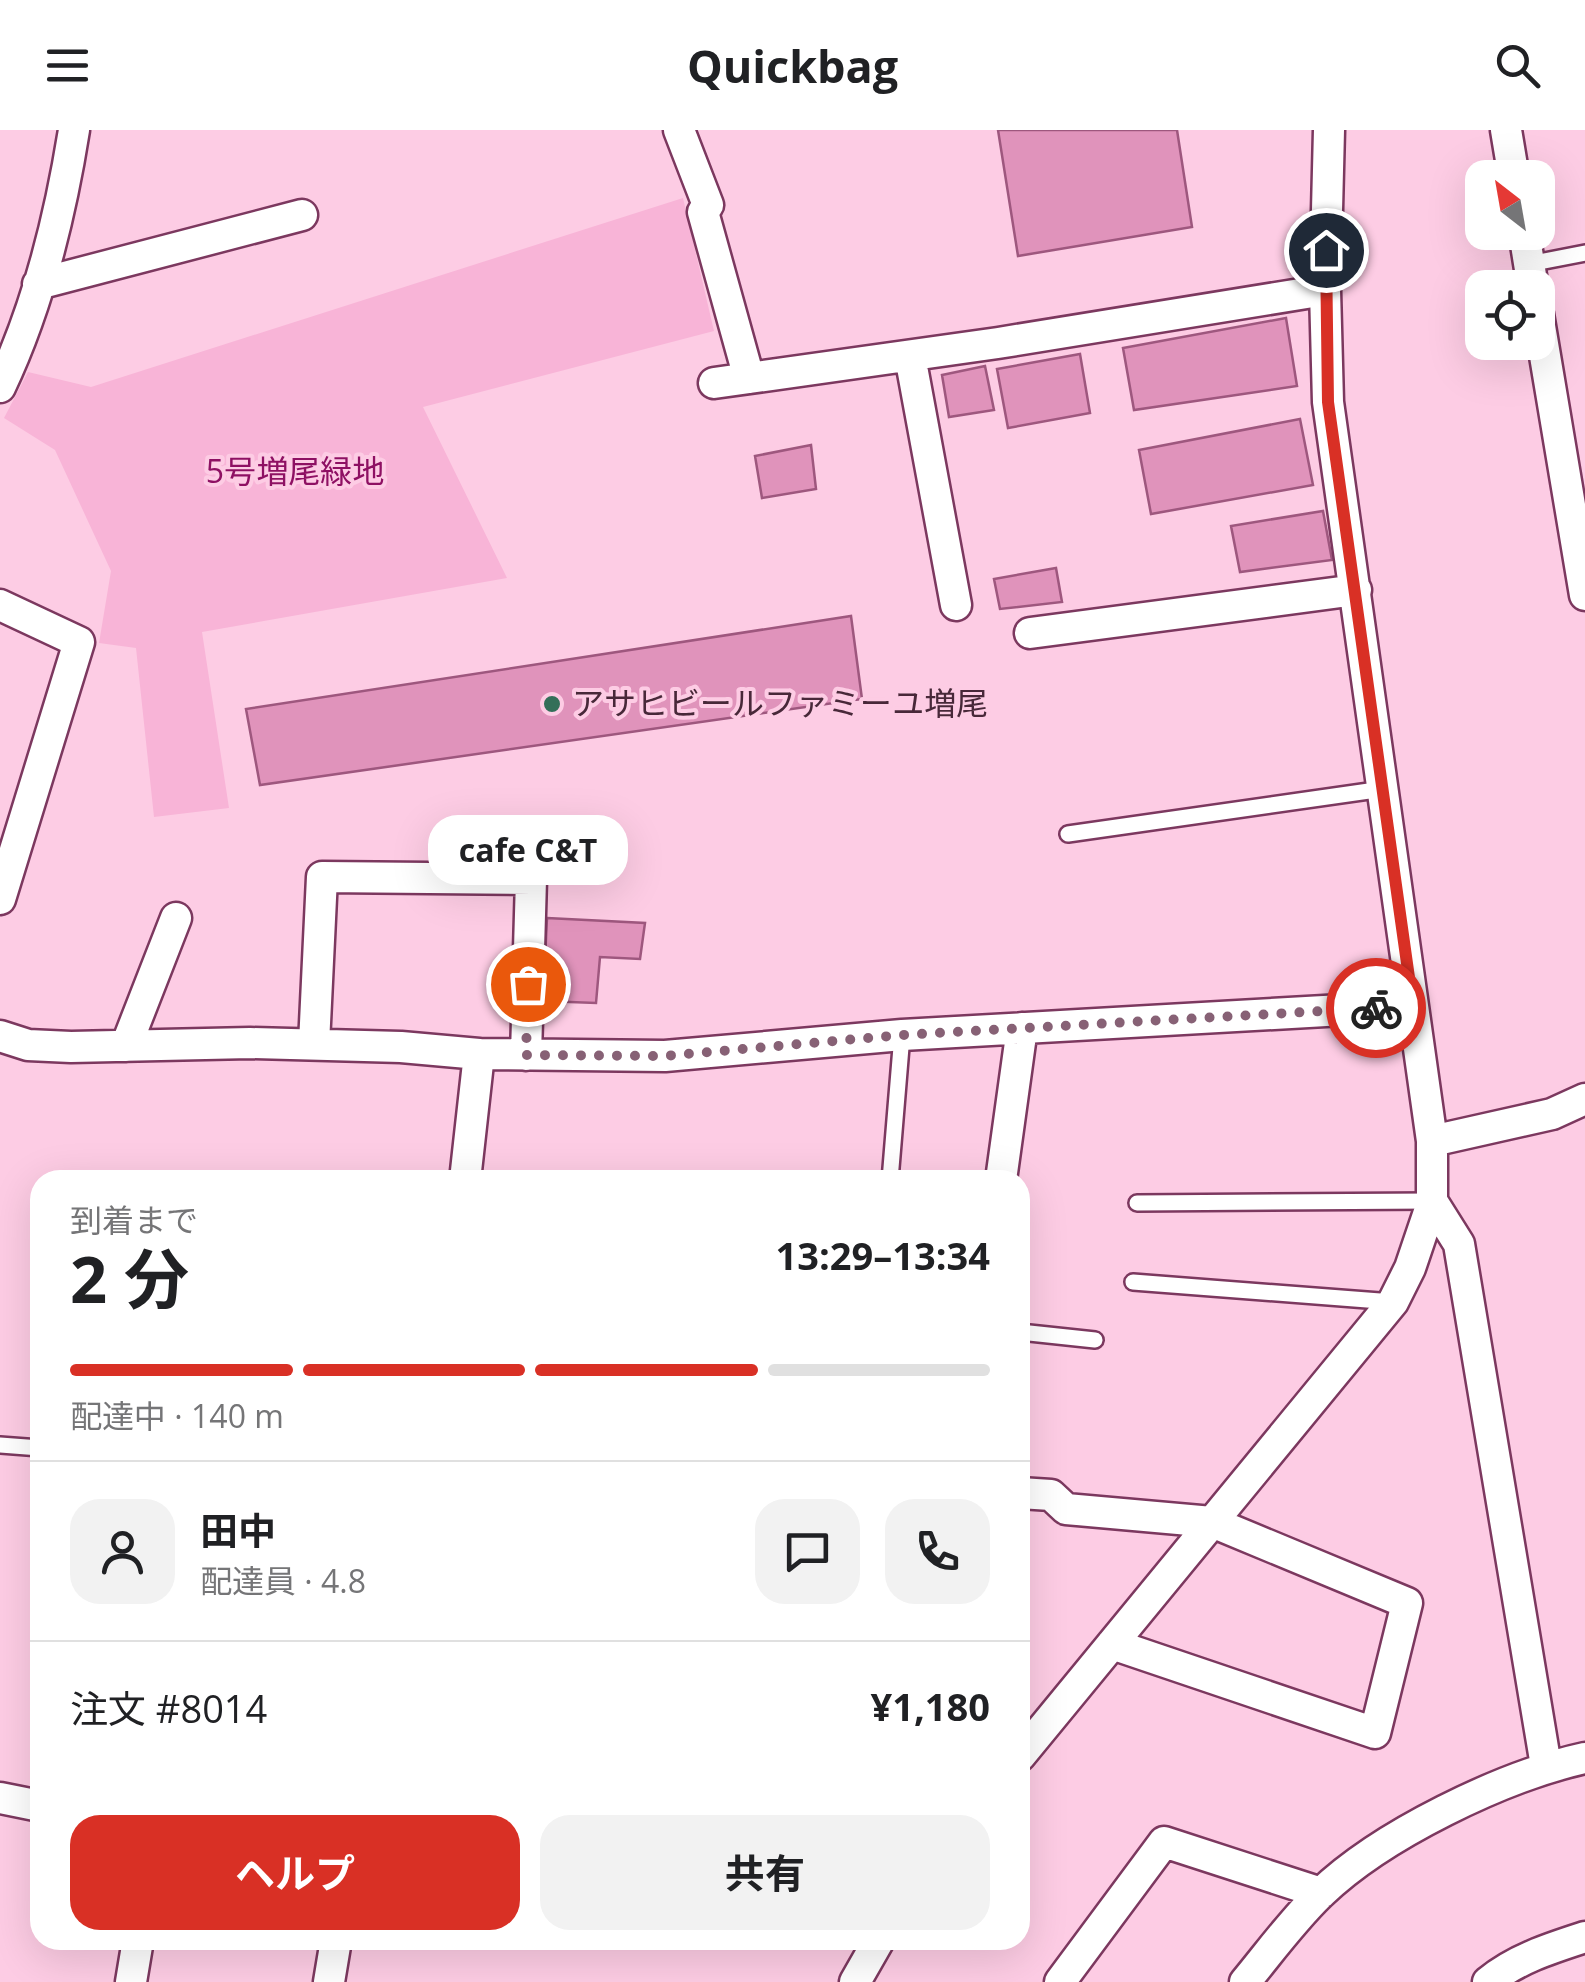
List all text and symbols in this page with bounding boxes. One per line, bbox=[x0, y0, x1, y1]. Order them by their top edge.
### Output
text: Quickbag bbox=[687, 35, 898, 96]
icon: menu bbox=[40, 38, 95, 93]
icon: search bbox=[1490, 38, 1545, 93]
north arrow bbox=[1465, 160, 1555, 250]
map controls bbox=[1465, 160, 1555, 360]
pin bbox=[1284, 208, 1369, 293]
icon: home bbox=[1299, 223, 1354, 278]
button: locate bbox=[1465, 270, 1555, 360]
park label: 5号増尾緑地 bbox=[206, 449, 384, 492]
place label: アサヒビールファミーユ増尾 bbox=[572, 681, 988, 724]
marker: アサヒビールファミーユ増尾 bbox=[541, 693, 563, 715]
callout: cafe C&T bbox=[428, 814, 628, 884]
text: cafe C&T bbox=[459, 828, 597, 871]
pin bbox=[486, 942, 571, 1027]
icon: bag bbox=[501, 957, 556, 1012]
courier bbox=[1326, 958, 1426, 1058]
icon: bike bbox=[1349, 981, 1404, 1036]
text: 到着まで bbox=[70, 1198, 198, 1241]
text: 13:29–13:34 bbox=[776, 1229, 990, 1281]
text: 2 分 bbox=[70, 1234, 189, 1322]
text: 配達中 · 140 m bbox=[70, 1394, 284, 1437]
button: person bbox=[70, 1499, 175, 1604]
button: chat bbox=[755, 1499, 860, 1604]
button: phone bbox=[885, 1499, 990, 1604]
text: 田中 bbox=[200, 1504, 276, 1556]
text: 配達員 · 4.8 bbox=[200, 1559, 366, 1602]
text: ¥1,180 bbox=[871, 1680, 990, 1732]
text: 注文 #8014 bbox=[70, 1682, 267, 1734]
button: ヘルプ bbox=[70, 1815, 520, 1930]
button: 共有 bbox=[540, 1815, 990, 1930]

